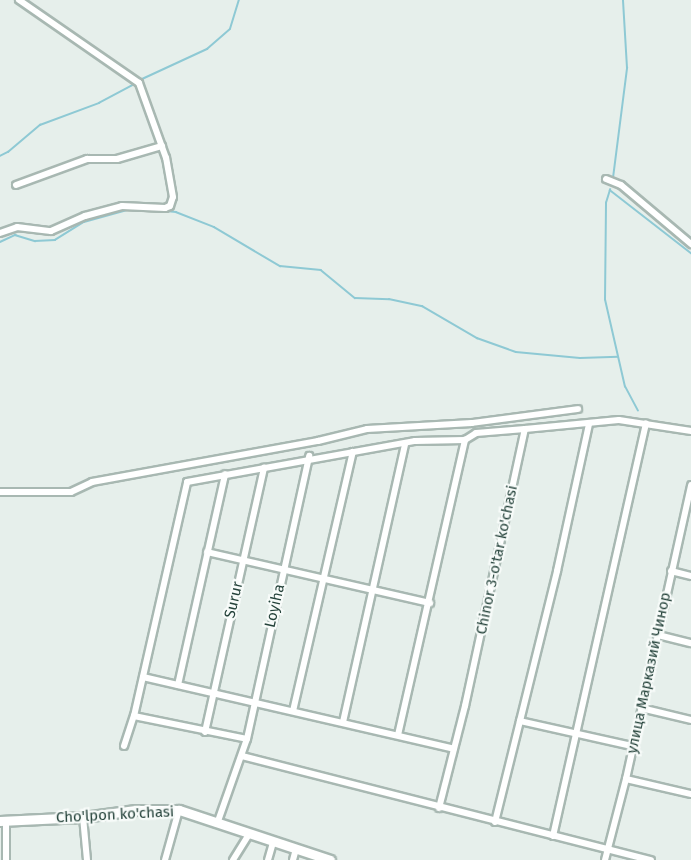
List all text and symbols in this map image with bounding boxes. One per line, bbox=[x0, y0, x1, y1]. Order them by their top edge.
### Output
street label: Chinor 3-o'tar ko'chasi bbox=[472, 484, 522, 636]
street label: Surur bbox=[221, 580, 247, 620]
street label: Loyiha bbox=[261, 582, 289, 630]
street label: улица Марказий Чинор bbox=[623, 591, 675, 755]
street label: Cho'lpon ko'chasi bbox=[55, 803, 175, 827]

